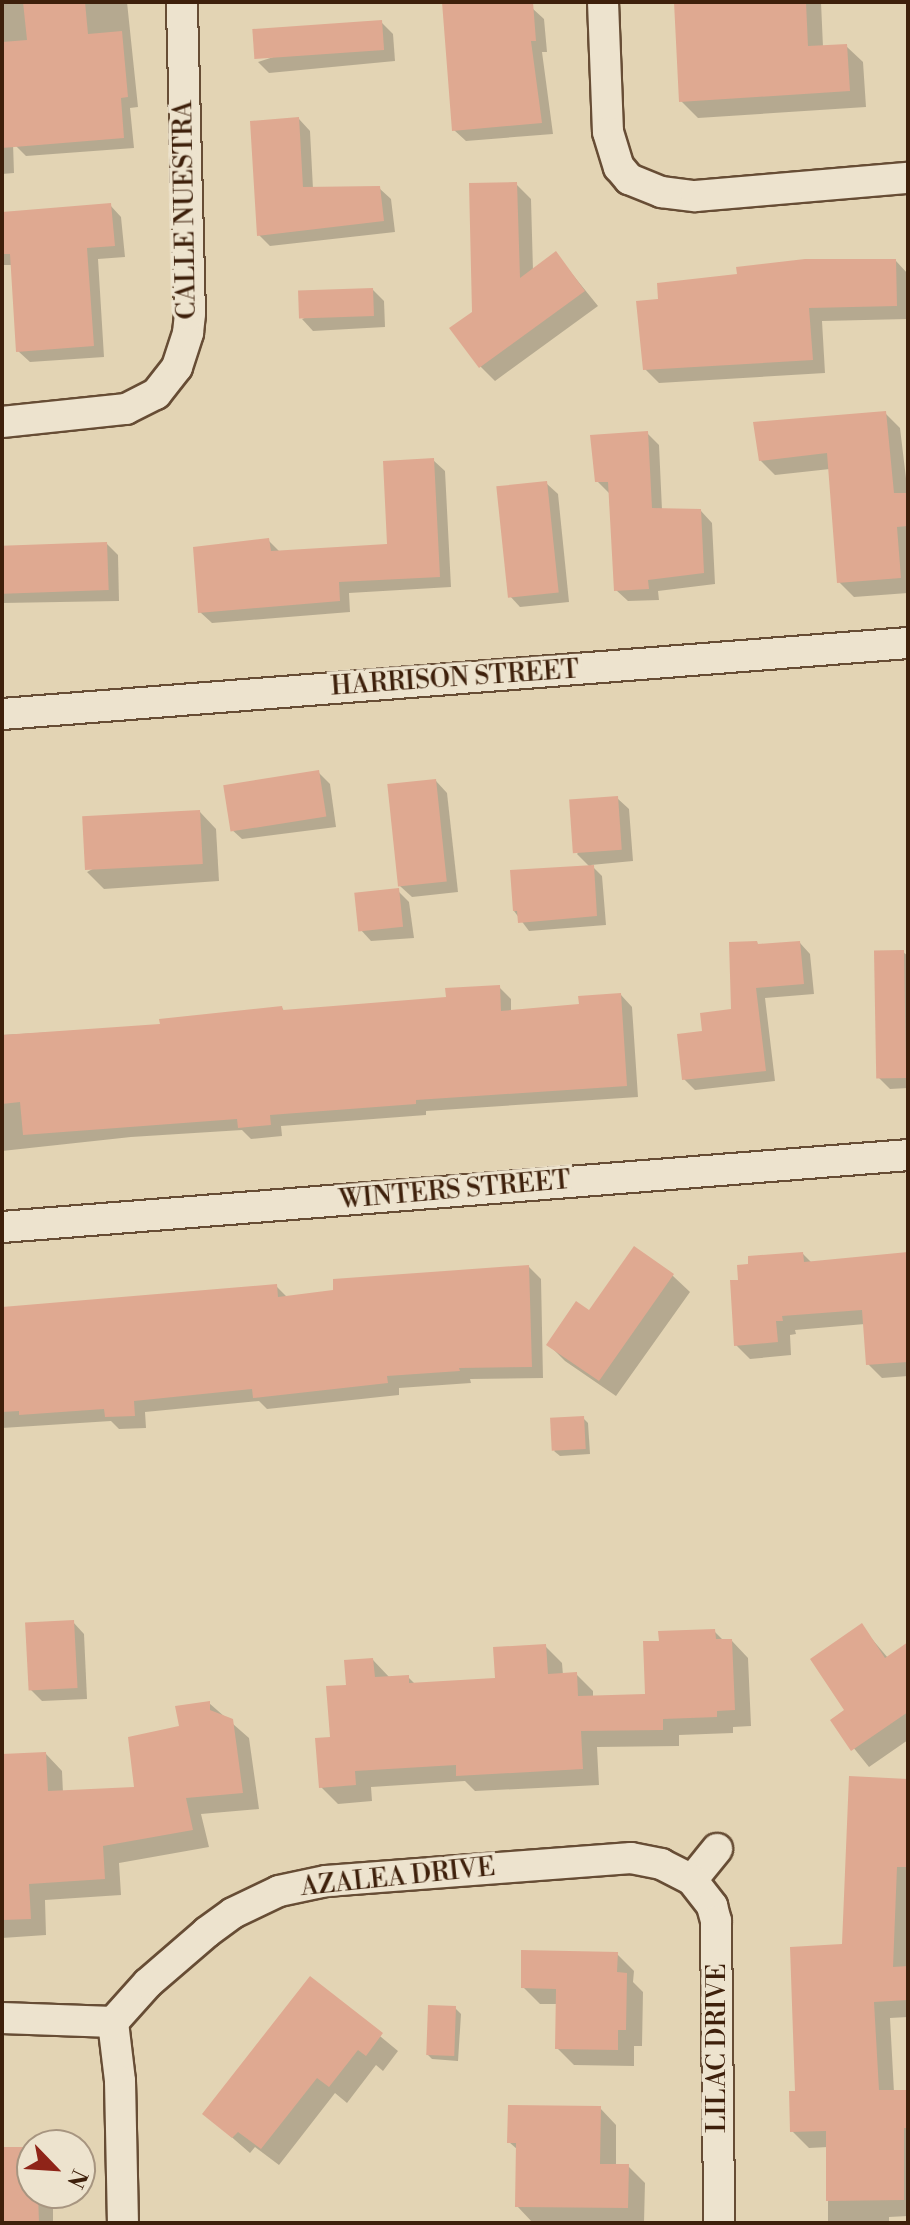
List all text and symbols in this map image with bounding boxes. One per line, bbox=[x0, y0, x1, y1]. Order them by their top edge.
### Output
street label: CALLE NUESTRA bbox=[168, 100, 204, 320]
street label: HARRISON STREET bbox=[330, 655, 580, 703]
street label: WINTERS STREET bbox=[338, 1165, 572, 1217]
street label: AZALEA DRIVE bbox=[299, 1852, 497, 1904]
street label: LILAC DRIVE bbox=[702, 1963, 734, 2133]
north arrow bbox=[16, 2129, 96, 2209]
text: N bbox=[60, 2165, 92, 2192]

